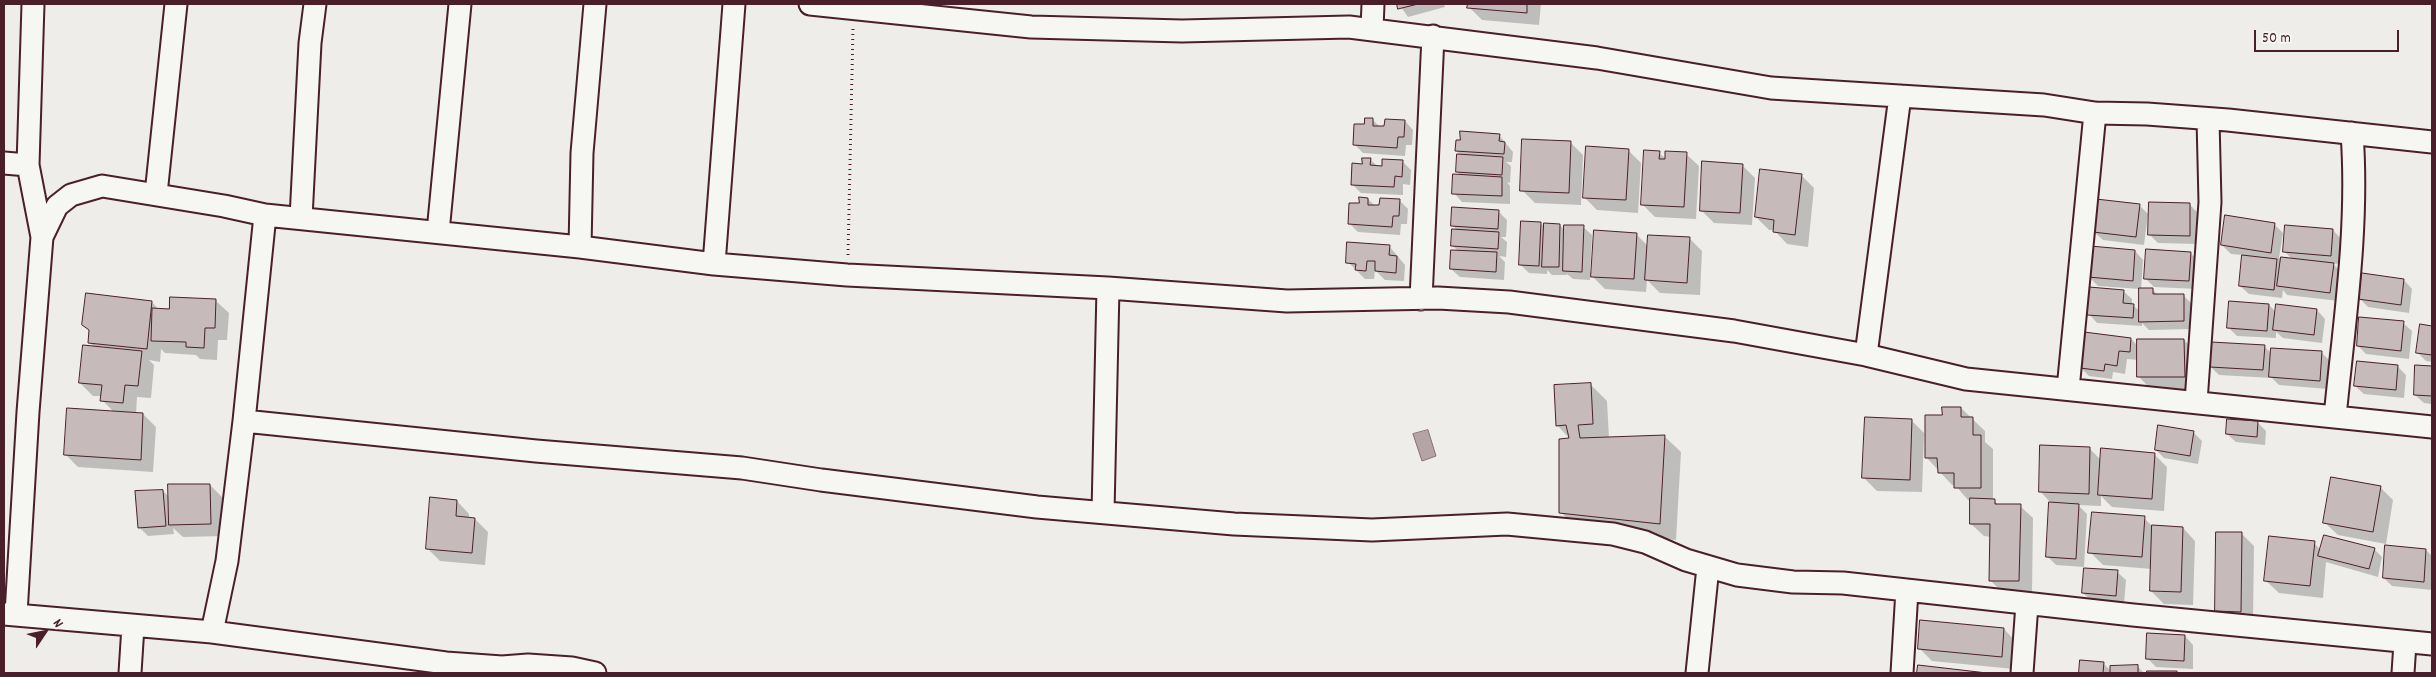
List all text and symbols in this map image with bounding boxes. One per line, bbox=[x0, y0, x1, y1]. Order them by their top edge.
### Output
scale bar bbox=[2256, 20, 2401, 52]
text: 50 m bbox=[2262, 28, 2291, 50]
north arrow bbox=[20, 607, 70, 657]
text: N bbox=[47, 615, 68, 632]

